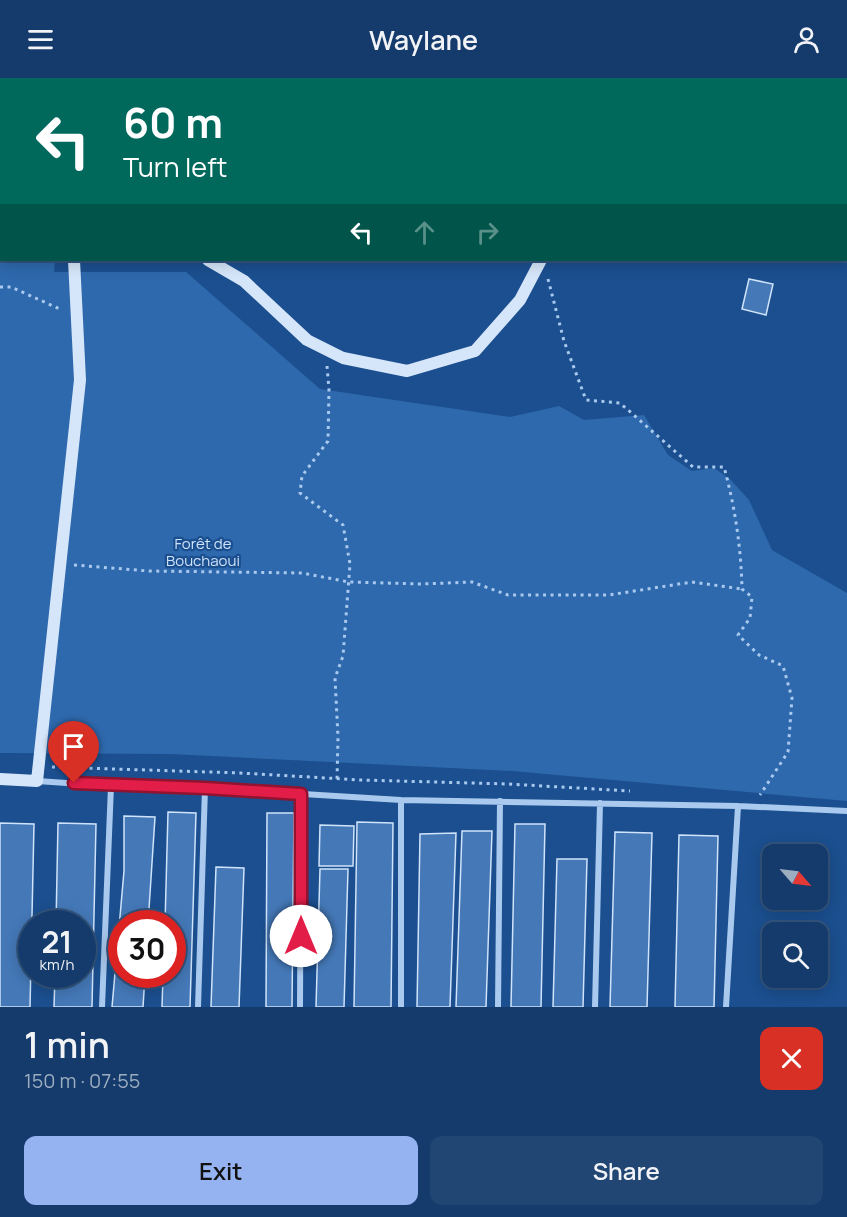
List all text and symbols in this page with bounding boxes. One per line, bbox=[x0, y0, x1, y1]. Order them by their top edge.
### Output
text: Waylane bbox=[369, 21, 478, 58]
icon: menu bbox=[24, 23, 57, 56]
icon: person bbox=[790, 23, 823, 56]
text: 60 m bbox=[123, 93, 223, 151]
icon: left bbox=[24, 102, 102, 180]
text: Turn left bbox=[123, 148, 227, 185]
icon: left bbox=[345, 216, 378, 249]
icon: ahead bbox=[408, 216, 441, 249]
icon: right bbox=[471, 216, 504, 249]
park label: Forêt de Bouchaoui bbox=[166, 533, 240, 571]
pin bbox=[48, 721, 99, 783]
icon: arrive bbox=[57, 730, 90, 763]
north arrow bbox=[762, 844, 828, 910]
map controls bbox=[762, 844, 828, 988]
position arrow bbox=[269, 904, 333, 968]
speed limit sign: 30 bbox=[108, 910, 186, 988]
text: 21 bbox=[41, 921, 73, 962]
button: search bbox=[762, 922, 828, 988]
text: km/h bbox=[40, 954, 74, 975]
text: 1 min bbox=[24, 1020, 110, 1069]
button: close bbox=[760, 1027, 823, 1090]
text: 150 m · 07:55 bbox=[24, 1067, 140, 1094]
button: Exit bbox=[24, 1136, 418, 1205]
button: Share bbox=[430, 1136, 823, 1205]

